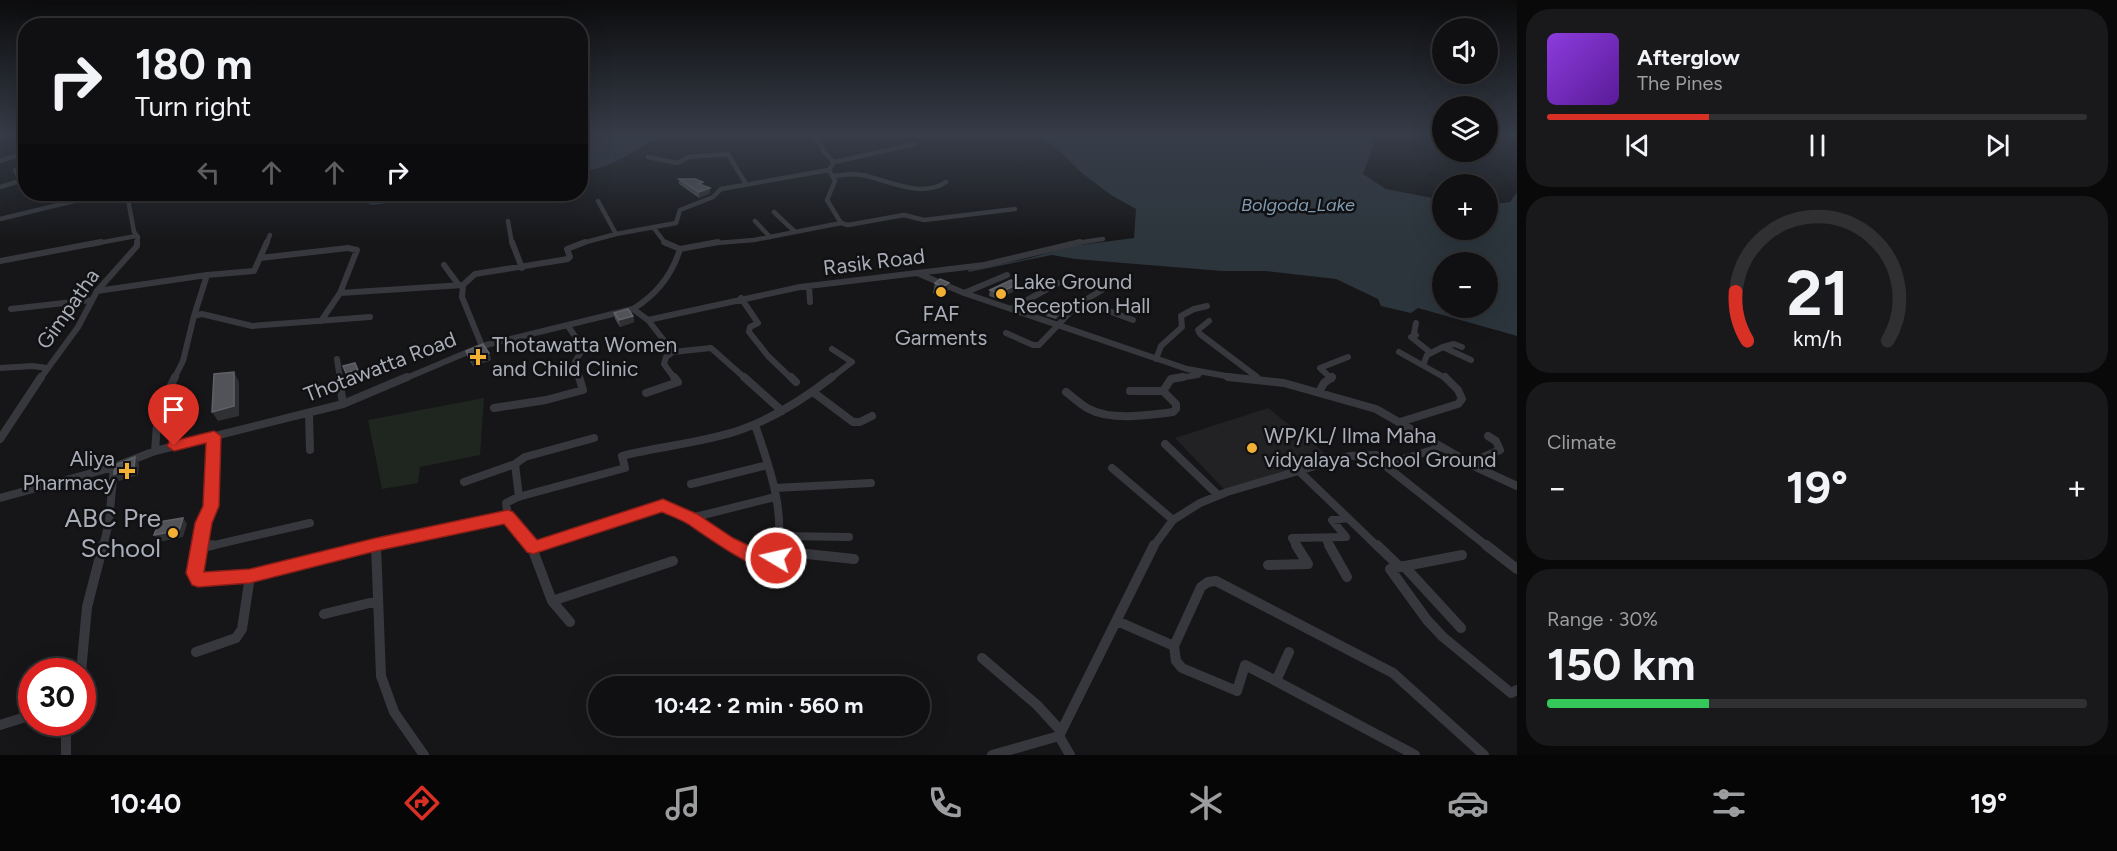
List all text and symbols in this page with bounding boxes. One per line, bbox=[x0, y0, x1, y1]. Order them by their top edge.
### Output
map controls bbox=[1432, 18, 1498, 318]
button: sound bbox=[1432, 18, 1498, 84]
text: 180 m bbox=[135, 39, 252, 90]
icon: right bbox=[36, 42, 114, 120]
text: Afterglow bbox=[1637, 44, 1740, 71]
text: The Pines bbox=[1637, 71, 1723, 95]
text: Turn right bbox=[135, 90, 251, 123]
button: layers bbox=[1432, 96, 1498, 162]
icon: previous bbox=[1621, 129, 1654, 162]
icon: pause bbox=[1801, 129, 1834, 162]
icon: next bbox=[1981, 129, 2014, 162]
icon: left bbox=[192, 156, 225, 189]
icon: ahead bbox=[255, 156, 288, 189]
icon: ahead bbox=[318, 156, 351, 189]
icon: right bbox=[381, 156, 414, 189]
button: + bbox=[1432, 174, 1498, 240]
water label: Bolgoda_Lake bbox=[1241, 194, 1355, 216]
street label: Rasik Road bbox=[822, 243, 926, 280]
button: − bbox=[1432, 252, 1498, 318]
text: 21 bbox=[1786, 256, 1848, 331]
street label: Gimpatha bbox=[31, 264, 104, 354]
place label: Lake Ground Reception Hall bbox=[1013, 269, 1150, 318]
marker: FAF Garments bbox=[934, 285, 948, 299]
marker: Lake Ground Reception Hall bbox=[994, 287, 1008, 301]
place label: FAF Garments bbox=[895, 301, 987, 350]
street label: Thotawatta Road bbox=[300, 326, 459, 407]
text: km/h bbox=[1793, 327, 1841, 352]
place label: Thotawatta Women and Child Clinic bbox=[492, 332, 677, 381]
marker: Thotawatta Women and Child Clinic bbox=[469, 348, 487, 366]
pin bbox=[148, 384, 199, 446]
icon: arrive bbox=[157, 393, 190, 426]
place label: WP/KL/ Ilma Maha vidyalaya School Ground bbox=[1264, 423, 1497, 472]
text: Climate bbox=[1547, 430, 1616, 454]
marker: WP/KL/ Ilma Maha vidyalaya School Ground bbox=[1245, 441, 1259, 455]
place label: Aliya Pharmacy bbox=[23, 446, 115, 495]
text: 19° bbox=[1786, 460, 1848, 514]
marker: Aliya Pharmacy bbox=[120, 464, 134, 478]
text: − bbox=[1547, 468, 1568, 507]
text: + bbox=[2066, 468, 2087, 507]
place label: ABC Pre School bbox=[64, 502, 161, 564]
marker: ABC Pre School bbox=[166, 526, 180, 540]
position arrow bbox=[744, 526, 808, 590]
text: Range · 30% bbox=[1547, 607, 1658, 631]
text: 150 km bbox=[1547, 637, 1695, 691]
speed limit sign: 30 bbox=[18, 658, 96, 736]
text: 10:42 · 2 min · 560 m bbox=[655, 692, 863, 719]
icon: directions bbox=[401, 782, 443, 824]
icon: music bbox=[662, 782, 704, 824]
icon: phone bbox=[924, 782, 966, 824]
icon: climate bbox=[1185, 782, 1227, 824]
icon: car bbox=[1447, 782, 1489, 824]
icon: filters bbox=[1708, 782, 1750, 824]
text: 10:40 bbox=[110, 787, 181, 820]
text: 19° bbox=[1970, 787, 2007, 820]

